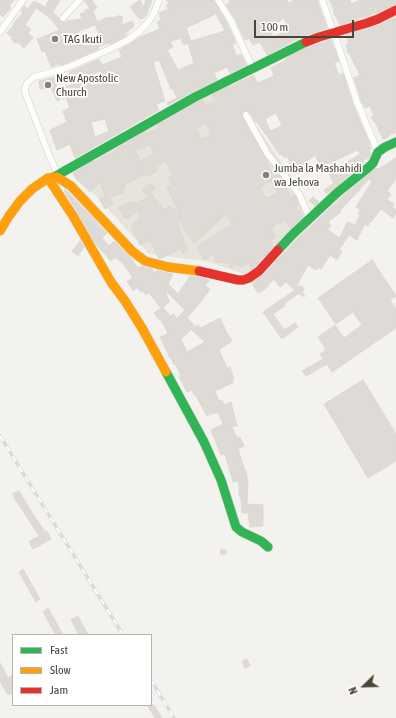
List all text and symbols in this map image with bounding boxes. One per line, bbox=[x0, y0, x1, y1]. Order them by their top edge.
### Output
scale bar bbox=[256, 12, 356, 38]
text: 100 m bbox=[261, 20, 288, 34]
place label: TAG Ikuti bbox=[63, 32, 102, 46]
marker: TAG Ikuti bbox=[50, 34, 60, 44]
place label: New Apostolic Church bbox=[56, 71, 118, 99]
marker: New Apostolic Church bbox=[43, 80, 53, 90]
place label: Jumba la Mashahidi wa Jehova bbox=[274, 161, 362, 189]
marker: Jumba la Mashahidi wa Jehova bbox=[261, 170, 271, 180]
legend bbox=[12, 634, 152, 706]
text: Fast bbox=[50, 643, 68, 657]
text: Slow bbox=[50, 663, 71, 677]
north arrow bbox=[344, 666, 384, 706]
text: Jam bbox=[50, 683, 68, 697]
text: N bbox=[346, 685, 360, 696]

